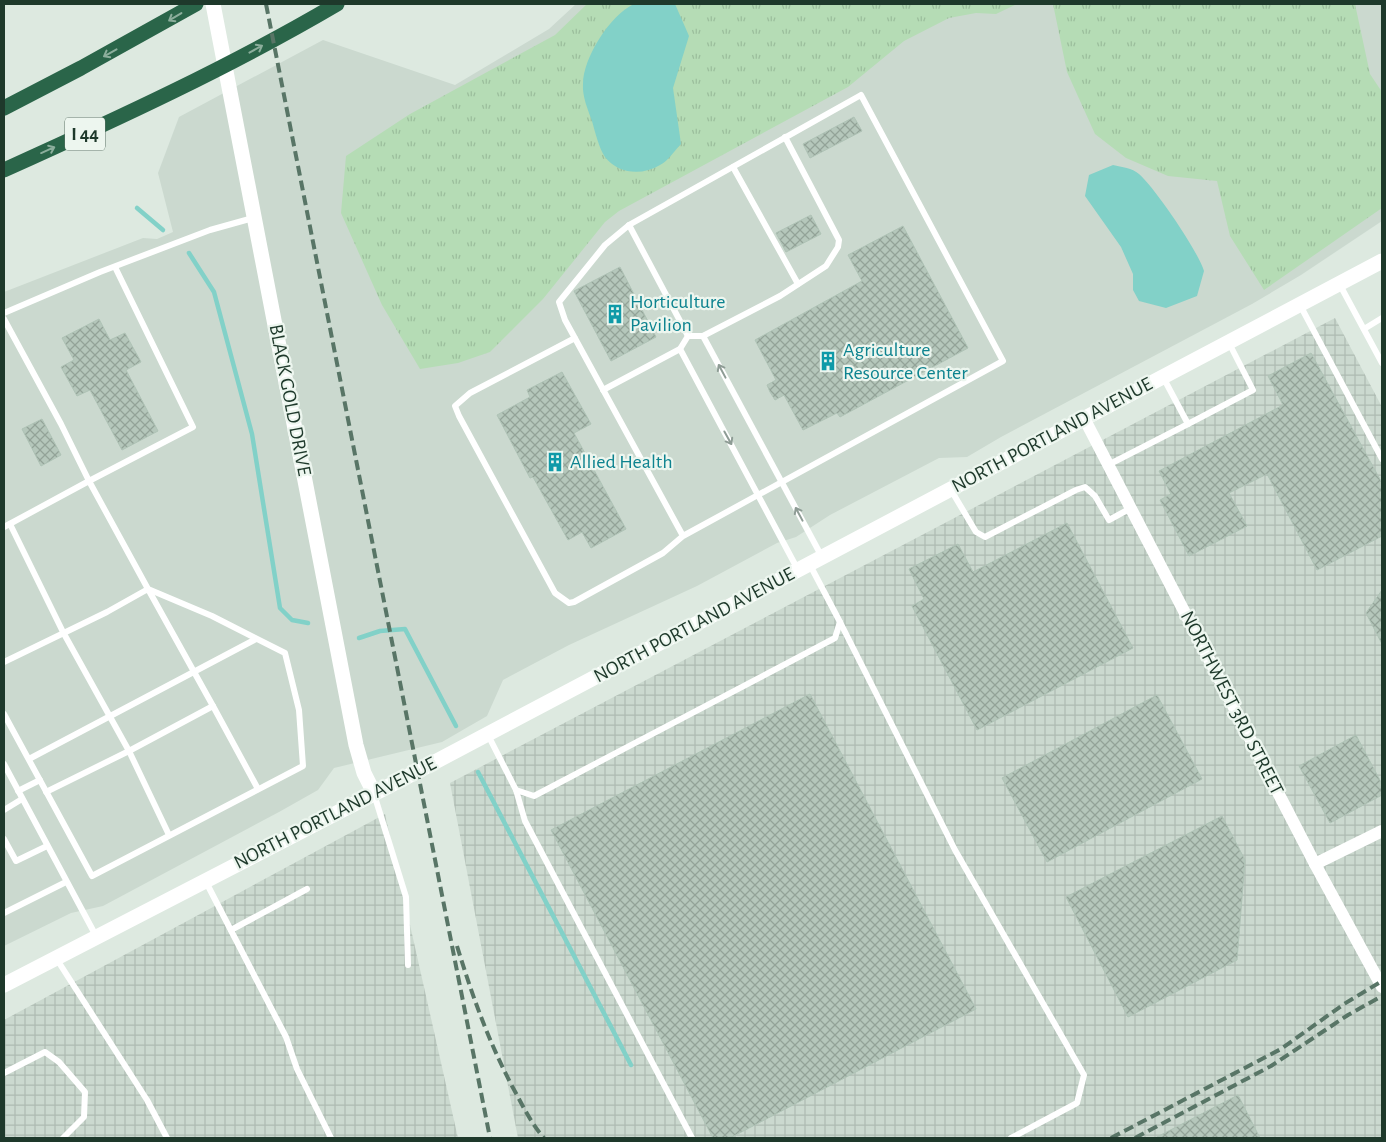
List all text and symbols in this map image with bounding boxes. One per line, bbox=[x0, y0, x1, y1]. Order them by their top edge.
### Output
one-way arrow bbox=[168, 12, 182, 22]
one-way arrow bbox=[248, 44, 263, 53]
one-way arrow bbox=[103, 49, 118, 58]
road number: I 44 bbox=[65, 118, 105, 150]
one-way arrow bbox=[40, 145, 55, 154]
place label: Horticulture Pavilion bbox=[630, 292, 725, 335]
building icon: Horticulture Pavilion bbox=[604, 303, 626, 325]
street label: BLACK GOLD DRIVE bbox=[265, 322, 315, 478]
place label: Agriculture Resource Center bbox=[843, 340, 968, 383]
building icon: Agriculture Resource Center bbox=[817, 350, 839, 372]
one-way arrow bbox=[717, 363, 727, 378]
street label: NORTH PORTLAND AVENUE bbox=[948, 373, 1156, 496]
one-way arrow bbox=[724, 430, 734, 445]
building icon: Allied Health bbox=[544, 451, 566, 473]
place label: Allied Health bbox=[570, 452, 673, 472]
one-way arrow bbox=[794, 507, 803, 522]
street label: NORTH PORTLAND AVENUE bbox=[590, 563, 798, 686]
street label: NORTHWEST 3RD STREET bbox=[1177, 608, 1287, 799]
street label: NORTH PORTLAND AVENUE bbox=[231, 753, 440, 873]

